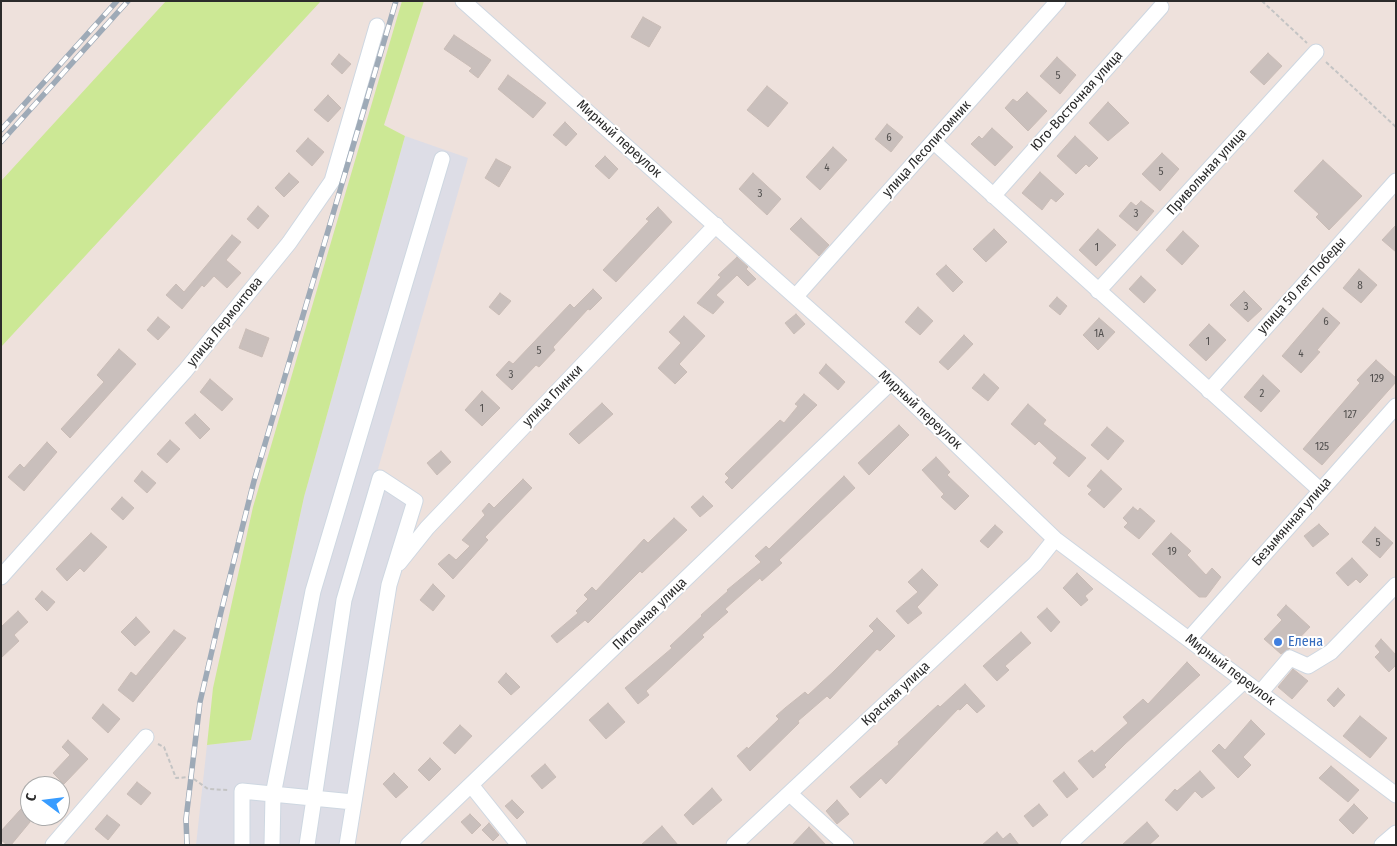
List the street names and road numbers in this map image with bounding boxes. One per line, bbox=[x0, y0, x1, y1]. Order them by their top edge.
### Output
street label: Юго-Восточная улица bbox=[1028, 47, 1126, 155]
street label: Мирный переулок bbox=[573, 97, 665, 181]
street label: улица Лесопитомник bbox=[879, 97, 975, 201]
street label: Привольная улица bbox=[1164, 125, 1250, 219]
street label: улица 50 лет Победы bbox=[1254, 234, 1350, 338]
street label: улица Лермонтова bbox=[184, 274, 266, 370]
street label: улица Глинки bbox=[519, 362, 587, 430]
street label: Мирный переулок bbox=[875, 367, 965, 453]
street label: Безымянная улица bbox=[1249, 474, 1335, 570]
street label: Питомная улица bbox=[609, 574, 691, 654]
street label: Мирный переулок bbox=[1182, 631, 1278, 709]
street label: Красная улица bbox=[858, 658, 934, 730]

